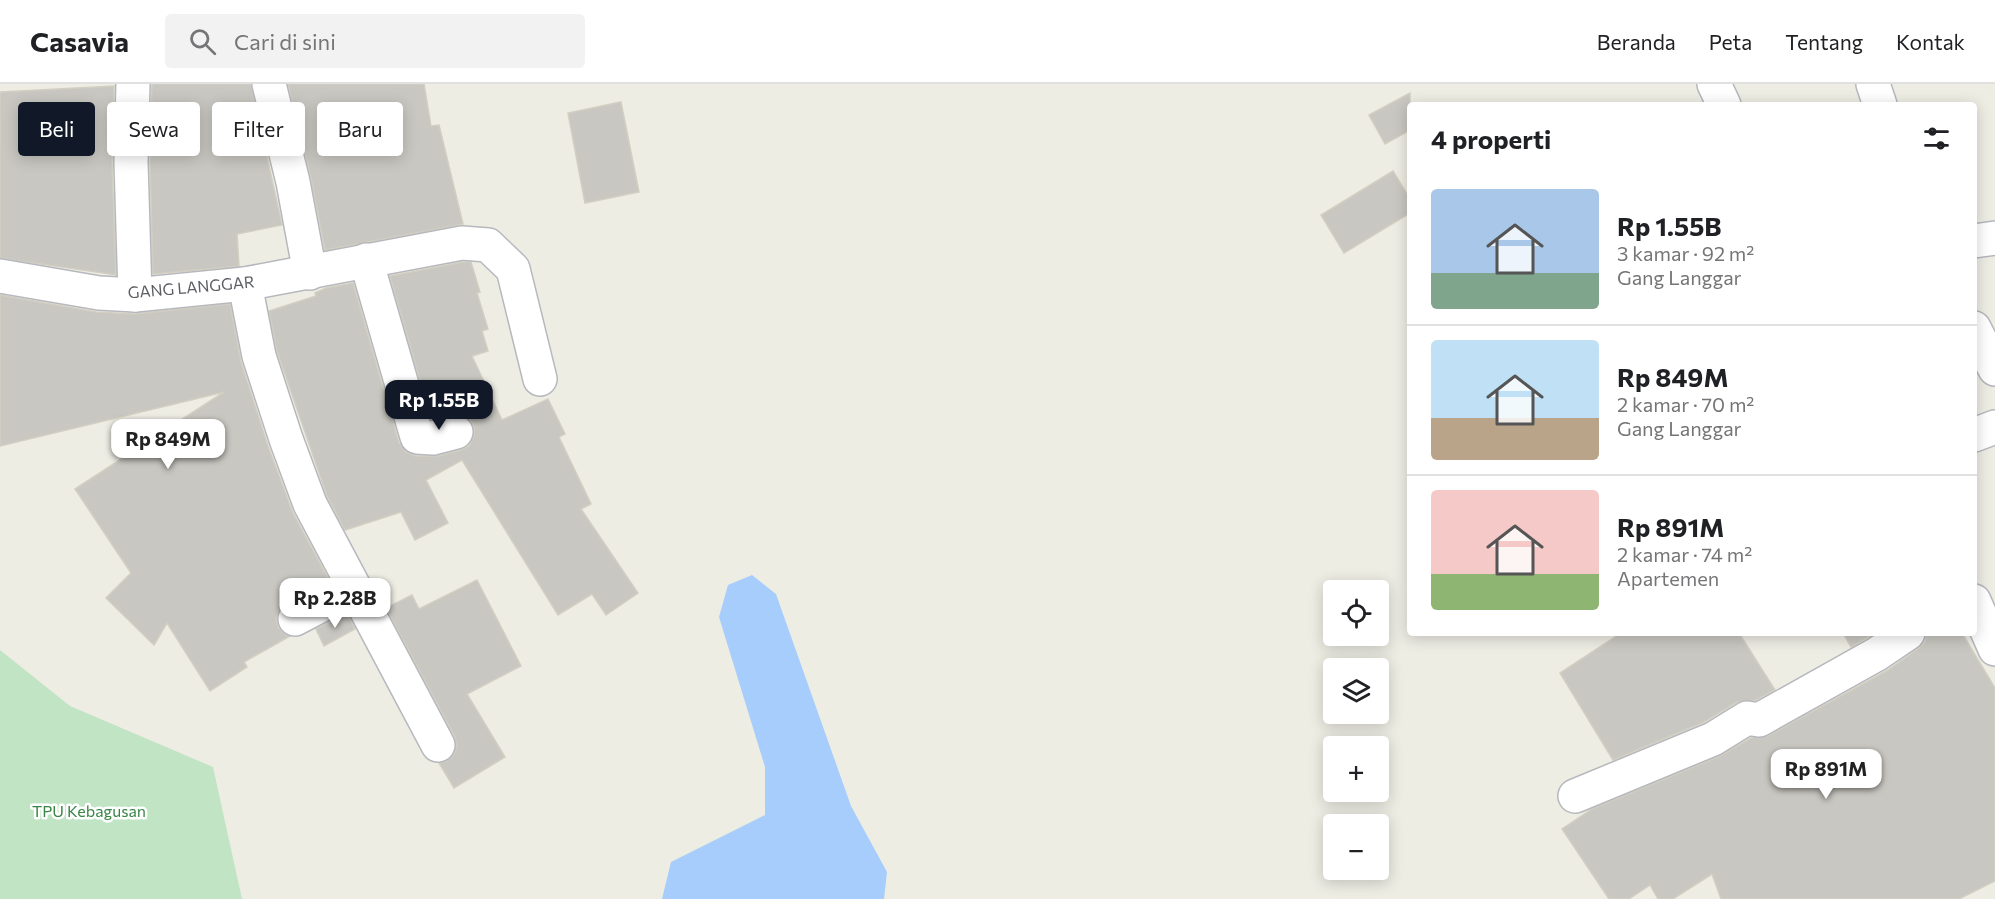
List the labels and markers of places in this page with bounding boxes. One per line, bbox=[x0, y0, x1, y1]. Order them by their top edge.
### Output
pin: Rp 1.55B bbox=[377, 380, 501, 431]
pin: Rp 849M bbox=[113, 419, 223, 470]
pin: Rp 2.28B bbox=[273, 578, 397, 629]
pin: Rp 891M bbox=[1771, 749, 1881, 800]

